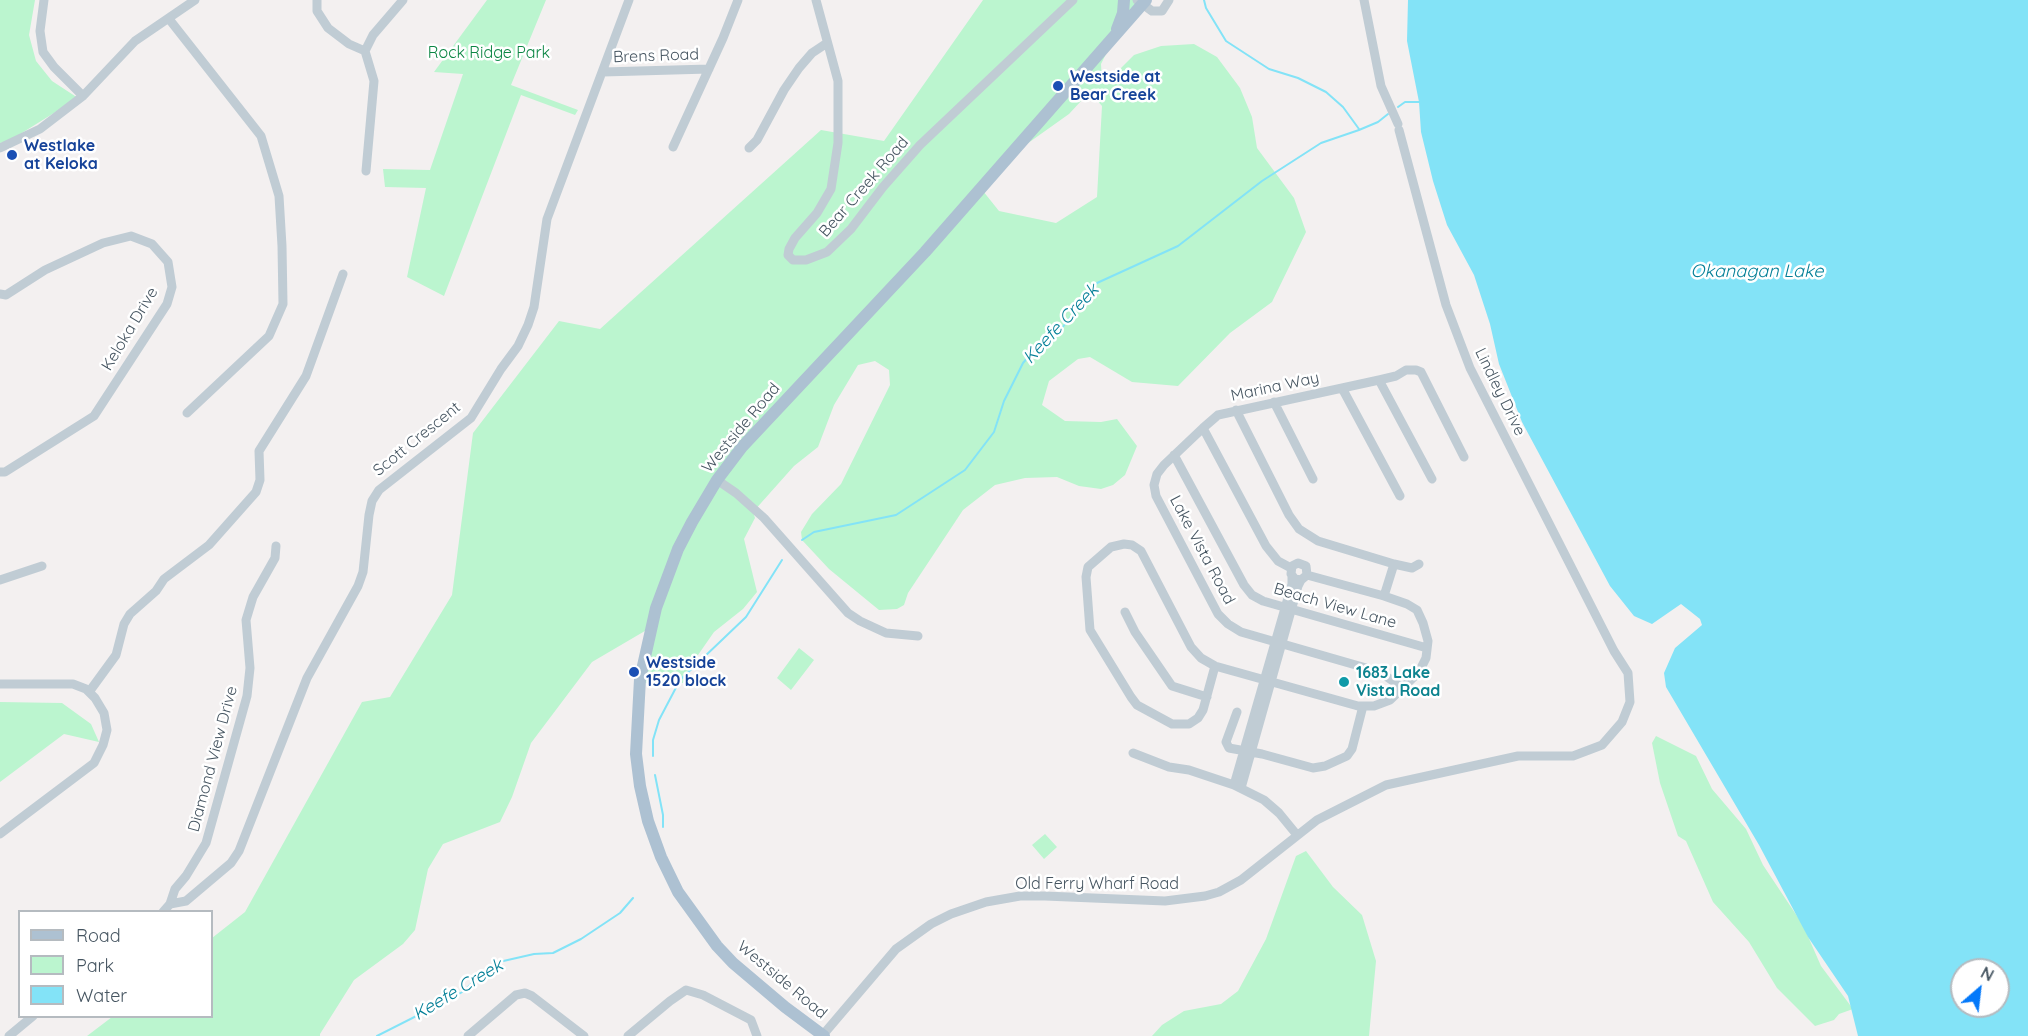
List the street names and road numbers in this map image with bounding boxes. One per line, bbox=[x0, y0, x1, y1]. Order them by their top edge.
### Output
street label: Brens Road bbox=[613, 45, 699, 67]
street label: Bear Creek Road bbox=[815, 133, 913, 241]
street label: Keloka Drive bbox=[98, 284, 162, 374]
street label: Lindley Drive bbox=[1470, 345, 1530, 439]
street label: Marina Way bbox=[1229, 368, 1321, 406]
street label: Westside Road bbox=[698, 379, 784, 477]
street label: Scott Crescent bbox=[369, 398, 465, 480]
street label: Lake Vista Road bbox=[1165, 492, 1239, 608]
street label: Beach View Lane bbox=[1271, 579, 1399, 633]
street label: Diamond View Drive bbox=[184, 684, 242, 834]
street label: Old Ferry Wharf Road bbox=[1015, 874, 1179, 894]
street label: Westside Road bbox=[733, 937, 831, 1023]

